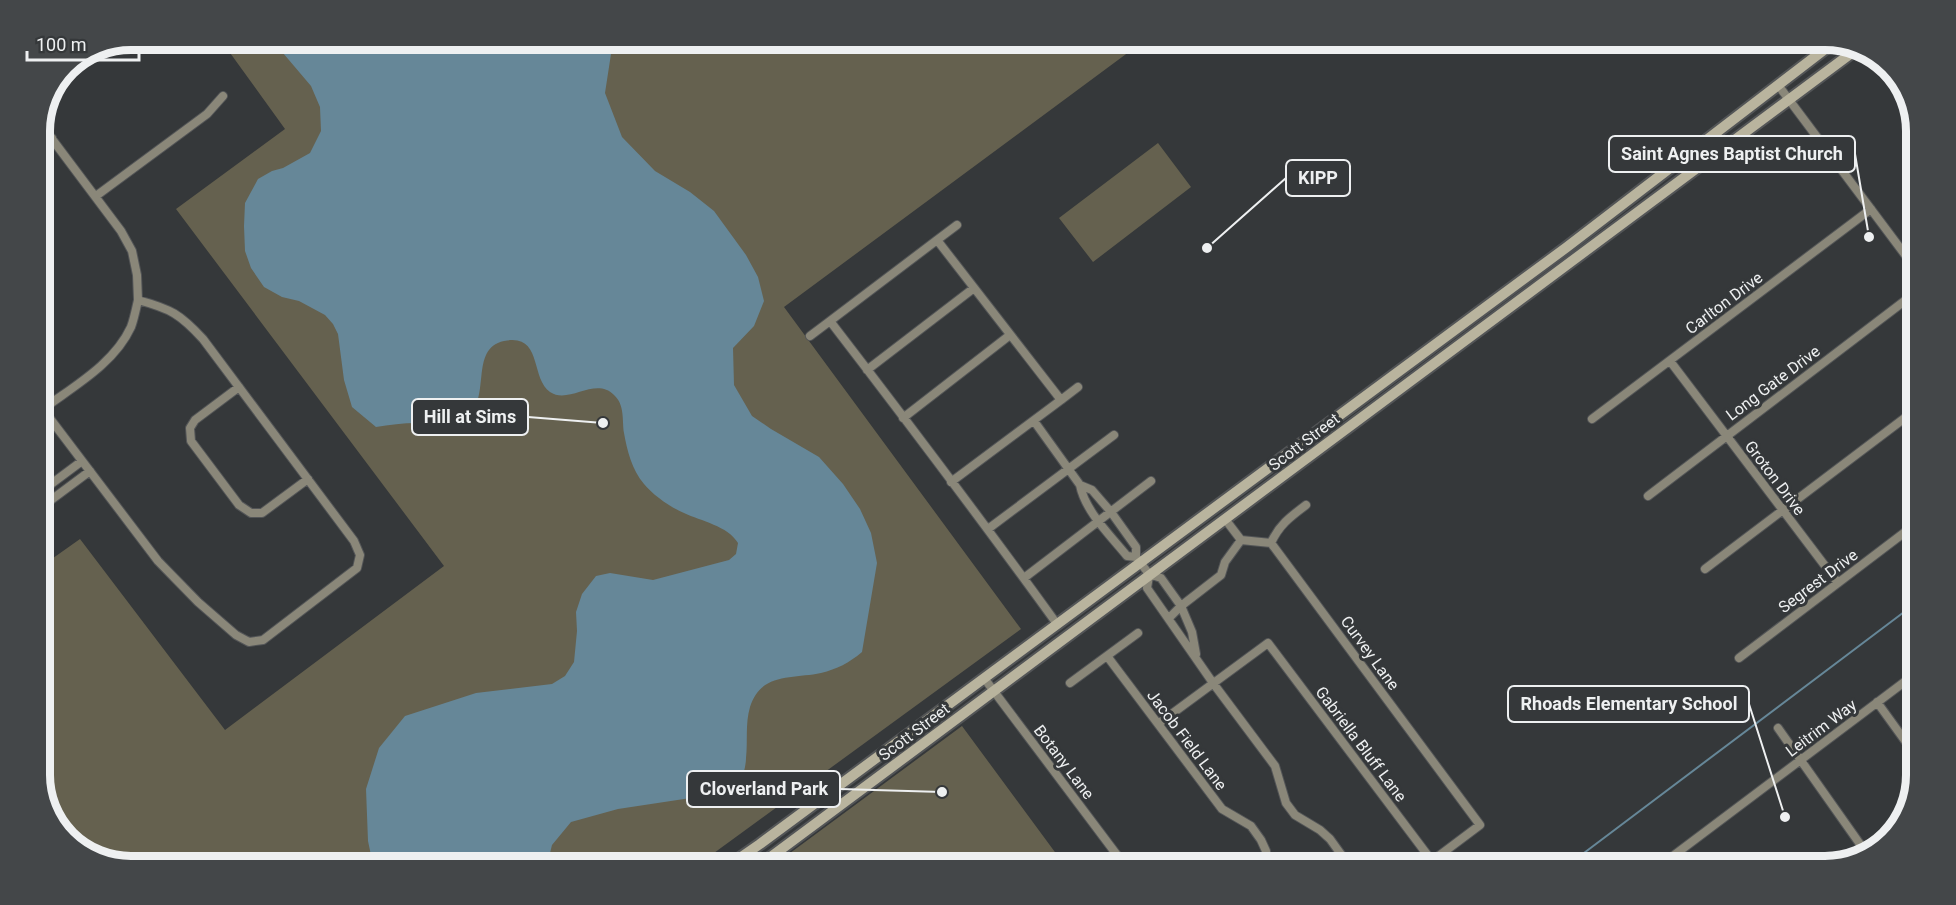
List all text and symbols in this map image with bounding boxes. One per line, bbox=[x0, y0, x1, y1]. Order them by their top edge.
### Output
scale bar bbox=[27, 24, 140, 62]
text: 100 m bbox=[36, 34, 87, 55]
callout: Saint Agnes Baptist Church bbox=[1609, 136, 1855, 172]
text: Saint Agnes Baptist Church bbox=[1621, 143, 1843, 164]
callout: KIPP bbox=[1286, 160, 1350, 196]
text: KIPP bbox=[1298, 167, 1338, 188]
street label: Carlton Drive bbox=[1682, 268, 1766, 338]
street label: Long Gate Drive bbox=[1722, 341, 1824, 425]
callout: Hill at Sims bbox=[412, 399, 528, 435]
text: Hill at Sims bbox=[424, 406, 516, 427]
street label: Scott Street bbox=[1265, 409, 1343, 475]
street label: Groton Drive bbox=[1741, 437, 1809, 519]
street label: Segrest Drive bbox=[1775, 545, 1861, 617]
street label: Curvey Lane bbox=[1337, 612, 1403, 694]
street label: Gabriella Bluff Lane bbox=[1312, 683, 1410, 805]
street label: Jacob Field Lane bbox=[1143, 686, 1231, 794]
callout: Rhoads Elementary School bbox=[1508, 686, 1749, 722]
text: Rhoads Elementary School bbox=[1521, 693, 1737, 714]
street label: Leitrim Way bbox=[1782, 695, 1860, 761]
street label: Scott Street bbox=[875, 699, 953, 765]
street label: Botany Lane bbox=[1030, 721, 1098, 803]
callout: Cloverland Park bbox=[687, 771, 840, 807]
text: Cloverland Park bbox=[700, 778, 829, 799]

